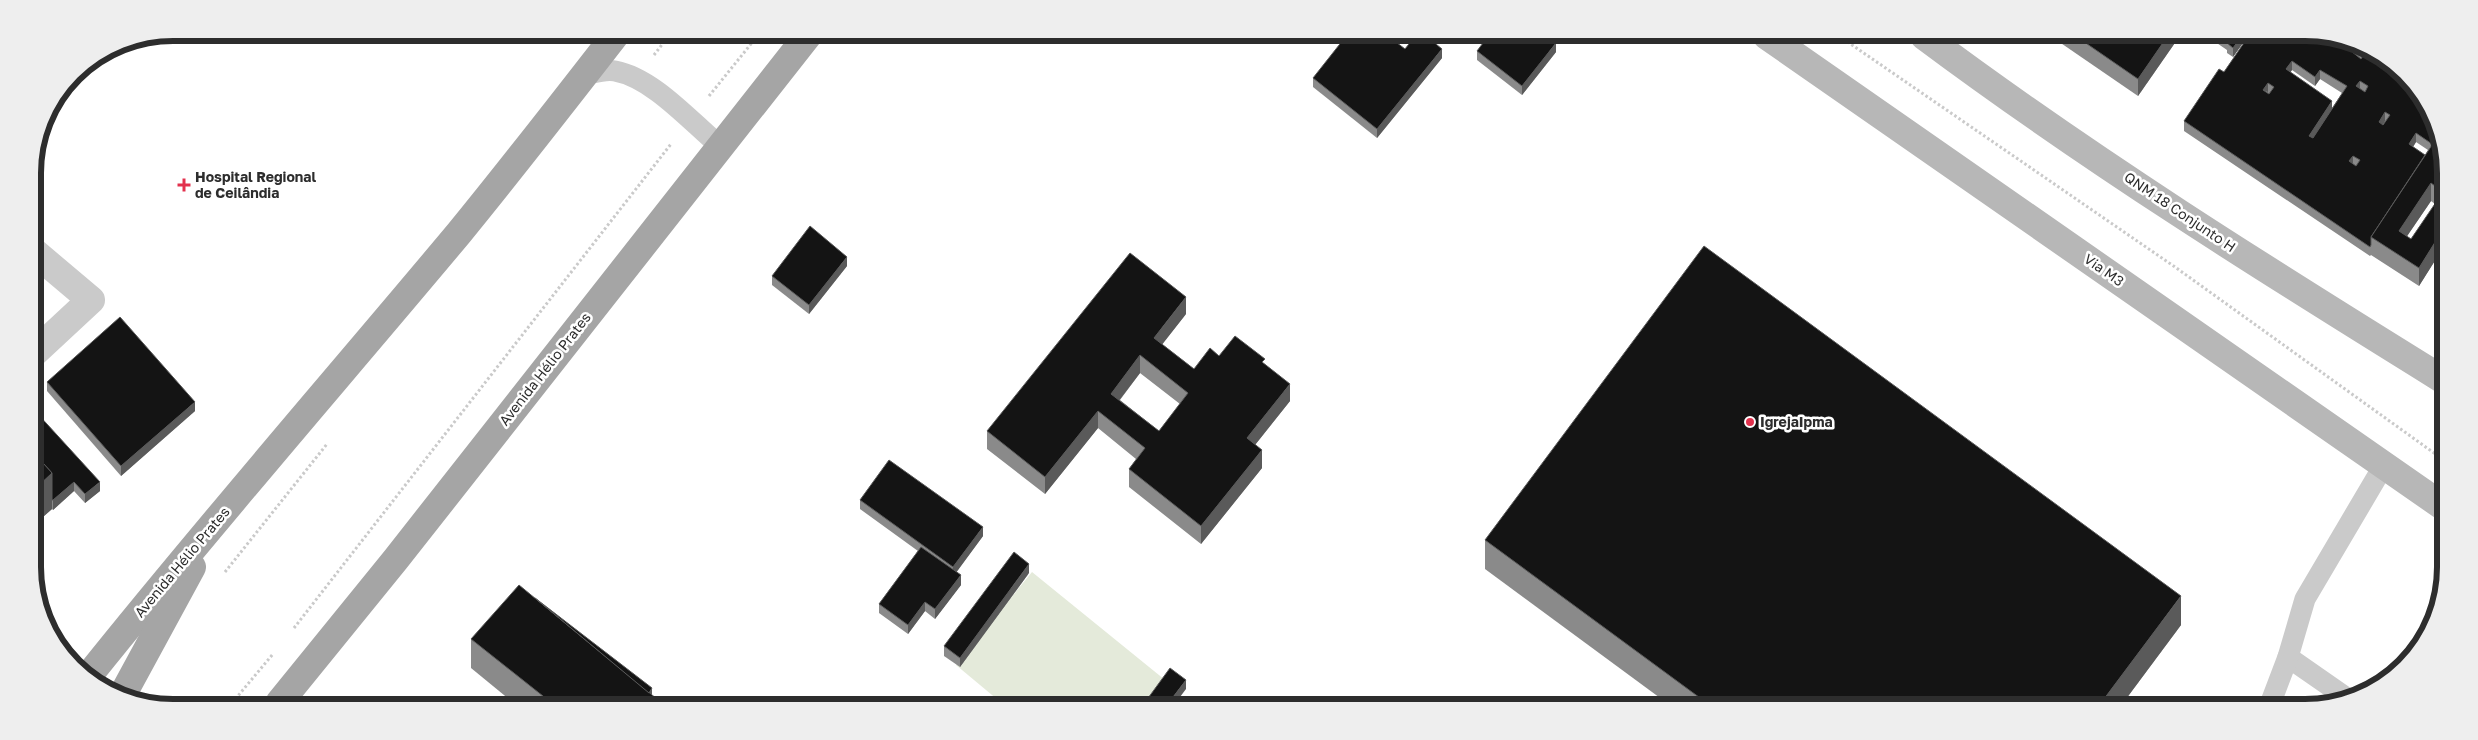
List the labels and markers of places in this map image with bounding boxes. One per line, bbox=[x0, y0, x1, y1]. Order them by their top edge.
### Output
place label: Hospital Regional de Ceilândia bbox=[195, 168, 316, 201]
marker: Hospital Regional de Ceilândia bbox=[177, 178, 191, 192]
place label: IgrejaIpma bbox=[1760, 413, 1833, 430]
marker: IgrejaIpma bbox=[1744, 416, 1756, 428]

